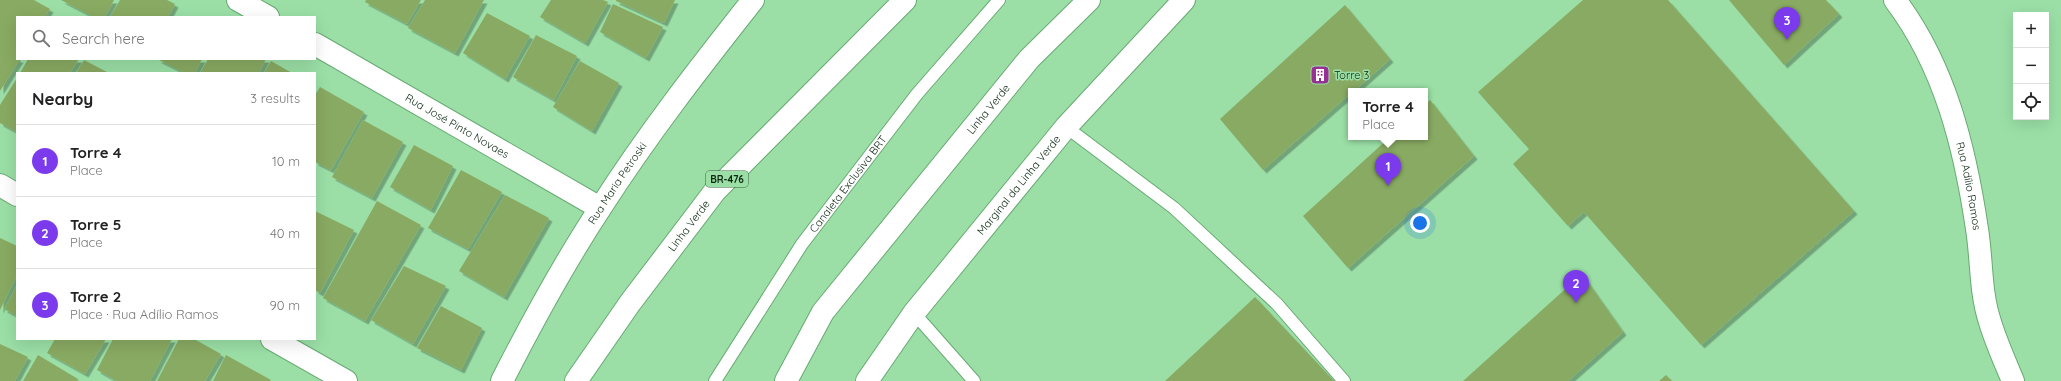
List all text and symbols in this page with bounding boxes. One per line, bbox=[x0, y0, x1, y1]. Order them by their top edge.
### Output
pin: 3 bbox=[1774, 7, 1800, 40]
map controls bbox=[2013, 12, 2049, 120]
button: + bbox=[2013, 12, 2049, 48]
search box bbox=[16, 16, 316, 60]
icon: search bbox=[30, 27, 52, 49]
text: Search here bbox=[62, 29, 145, 48]
button: − bbox=[2013, 48, 2049, 84]
building icon: Torre 3 bbox=[1309, 64, 1331, 86]
place label: Torre 3 bbox=[1334, 68, 1369, 82]
street label: Linha Verde bbox=[964, 81, 1013, 137]
button: locate bbox=[2013, 84, 2049, 120]
text: Nearby bbox=[32, 88, 93, 109]
popup bbox=[1348, 88, 1428, 140]
text: 3 results bbox=[250, 90, 300, 106]
street label: Rua José Pinto Novaes bbox=[403, 90, 512, 161]
text: Torre 4 bbox=[1362, 97, 1414, 116]
text: Place bbox=[1362, 116, 1395, 132]
street label: Canaleta Exclusiva BRT bbox=[806, 132, 890, 235]
street label: Marginal da Linha Verde bbox=[974, 132, 1064, 238]
street label: Rua Maria Petroski bbox=[585, 139, 650, 227]
street label: Rua Adílio Ramos bbox=[1953, 140, 1984, 231]
text: Torre 4 bbox=[70, 143, 122, 162]
text: 1 bbox=[42, 153, 48, 169]
text: 10 m bbox=[272, 153, 300, 169]
pin: 1 bbox=[1375, 153, 1401, 186]
text: Place bbox=[70, 162, 103, 178]
road number: BR-476 bbox=[706, 171, 748, 187]
street label: Linha Verde bbox=[665, 197, 713, 254]
your location bbox=[1410, 213, 1430, 233]
text: Torre 5 bbox=[70, 215, 121, 234]
text: 2 bbox=[41, 225, 49, 241]
text: 40 m bbox=[270, 225, 300, 241]
text: Place bbox=[70, 234, 103, 250]
pin: 2 bbox=[1563, 270, 1589, 303]
text: Torre 2 bbox=[70, 287, 121, 306]
text: 3 bbox=[42, 297, 48, 313]
text: 90 m bbox=[270, 297, 300, 313]
text: Place · Rua Adílio Ramos bbox=[70, 306, 218, 322]

